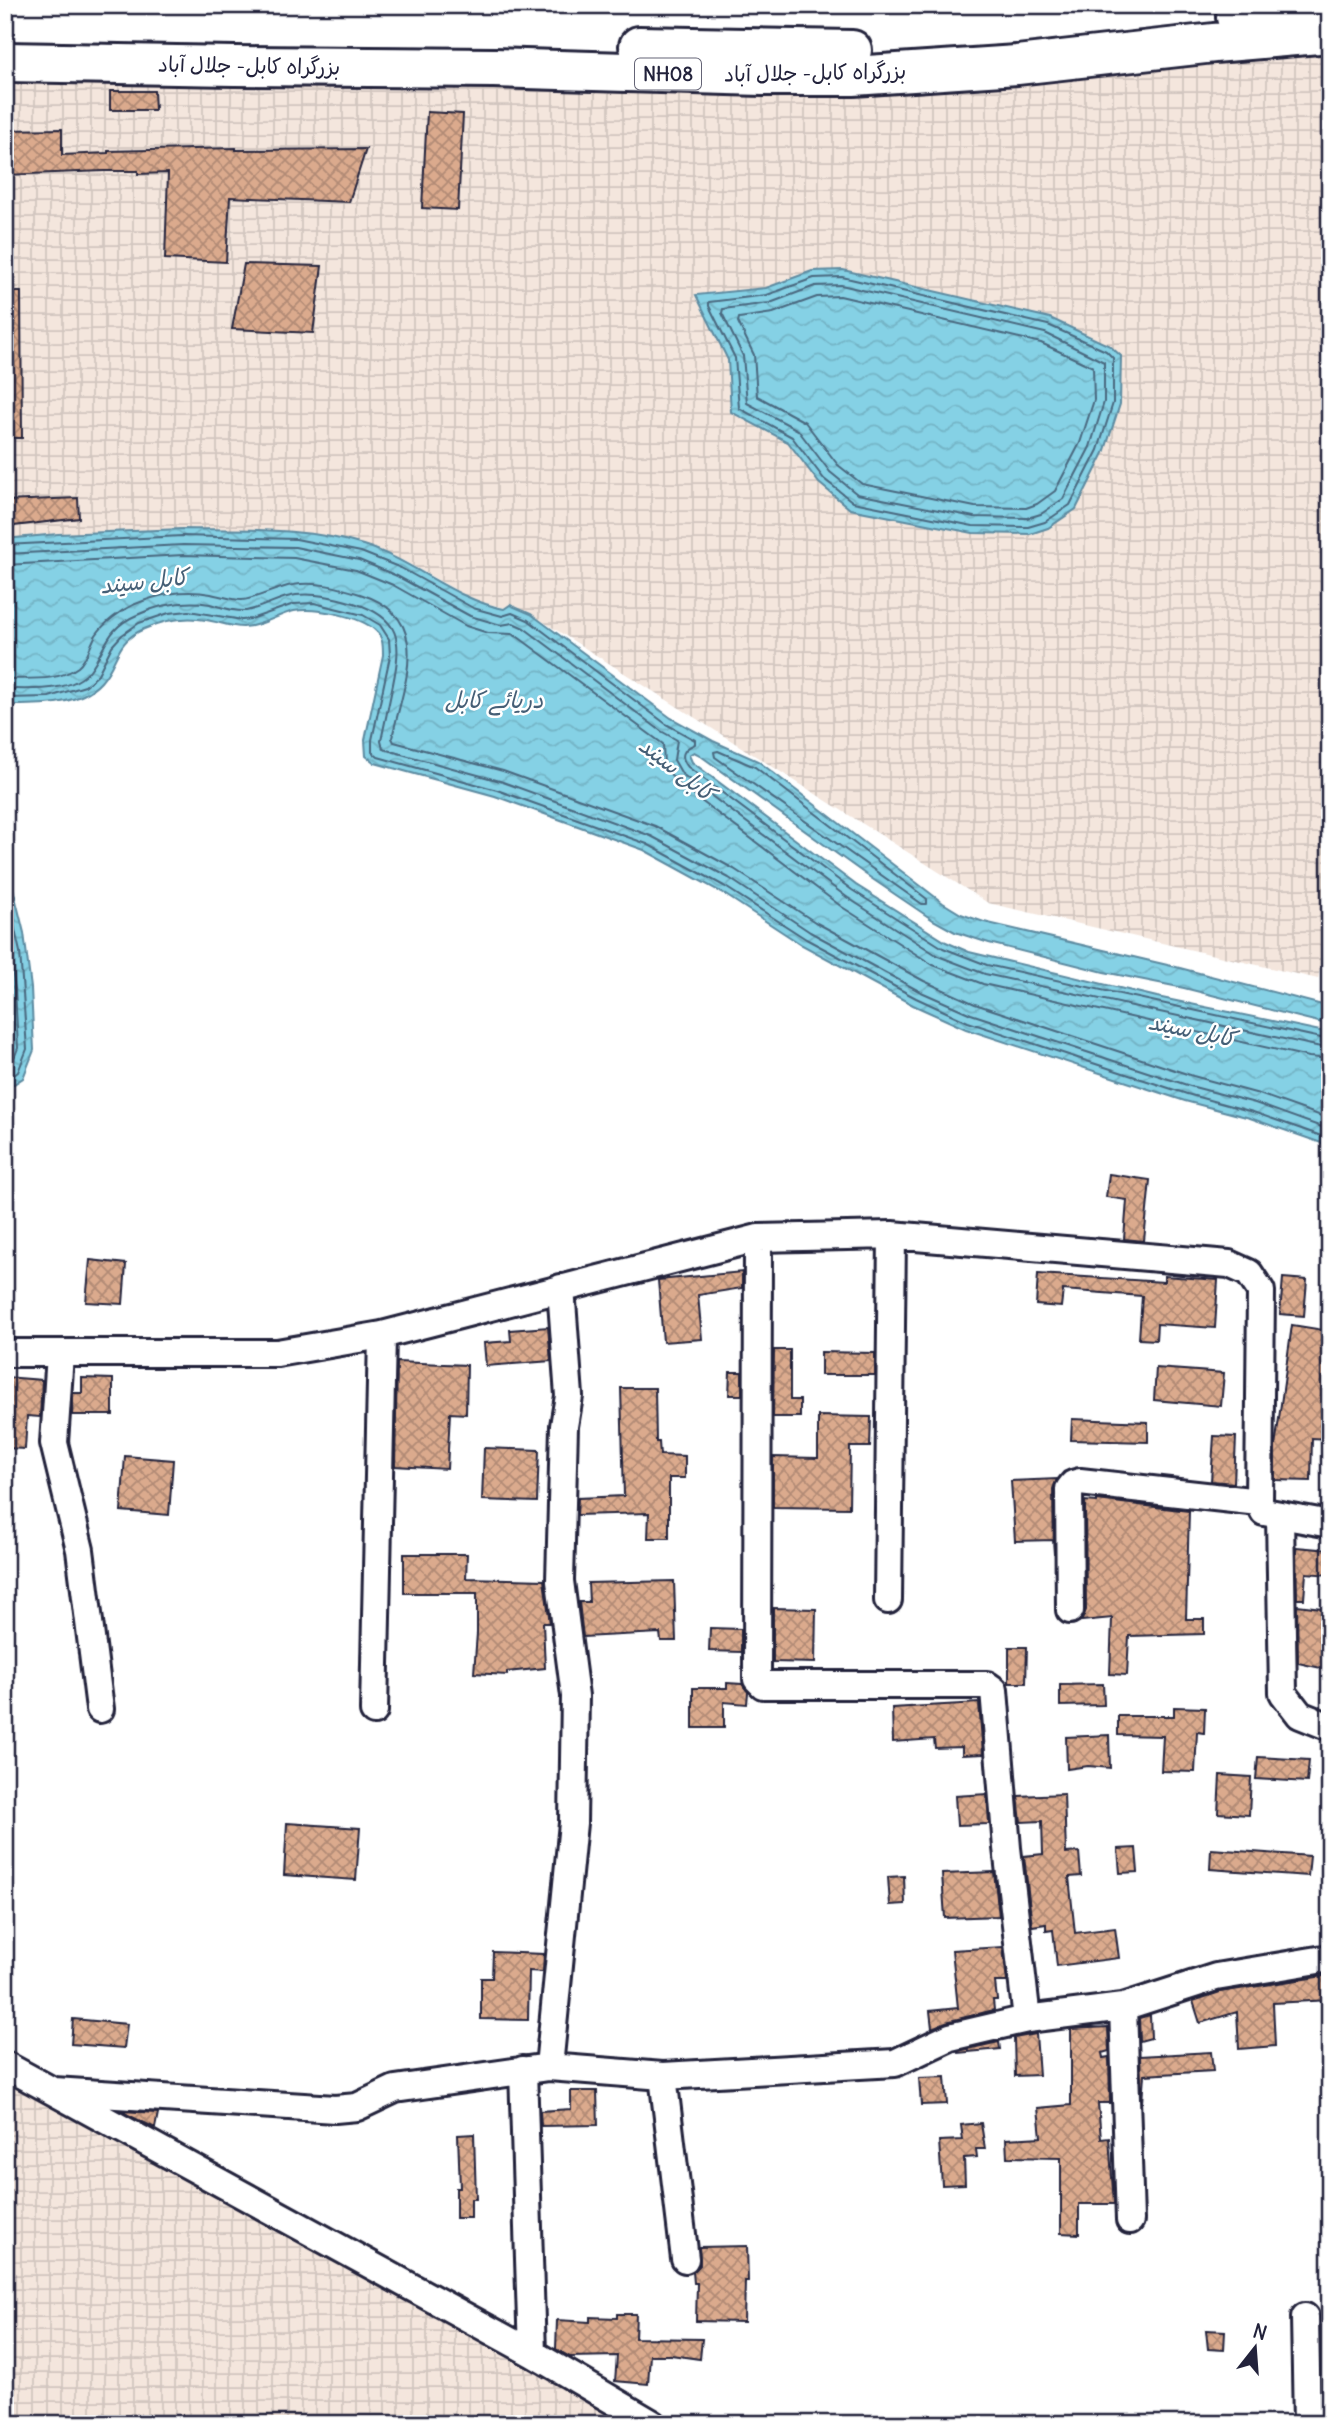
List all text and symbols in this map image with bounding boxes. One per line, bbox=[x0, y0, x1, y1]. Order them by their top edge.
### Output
street label: بزرگراه کابل- جلال آباد bbox=[158, 50, 340, 81]
street label: بزرگراه کابل- جلال آباد bbox=[724, 57, 906, 88]
road number: NH08 bbox=[635, 58, 701, 90]
water label: کابل سيند bbox=[99, 561, 193, 600]
water label: دریائے کابل bbox=[444, 685, 544, 716]
water label: کابل سيند bbox=[634, 730, 724, 810]
water label: کابل سيند bbox=[1146, 1006, 1242, 1054]
north arrow bbox=[1220, 2314, 1290, 2384]
text: N bbox=[1250, 2318, 1270, 2345]

